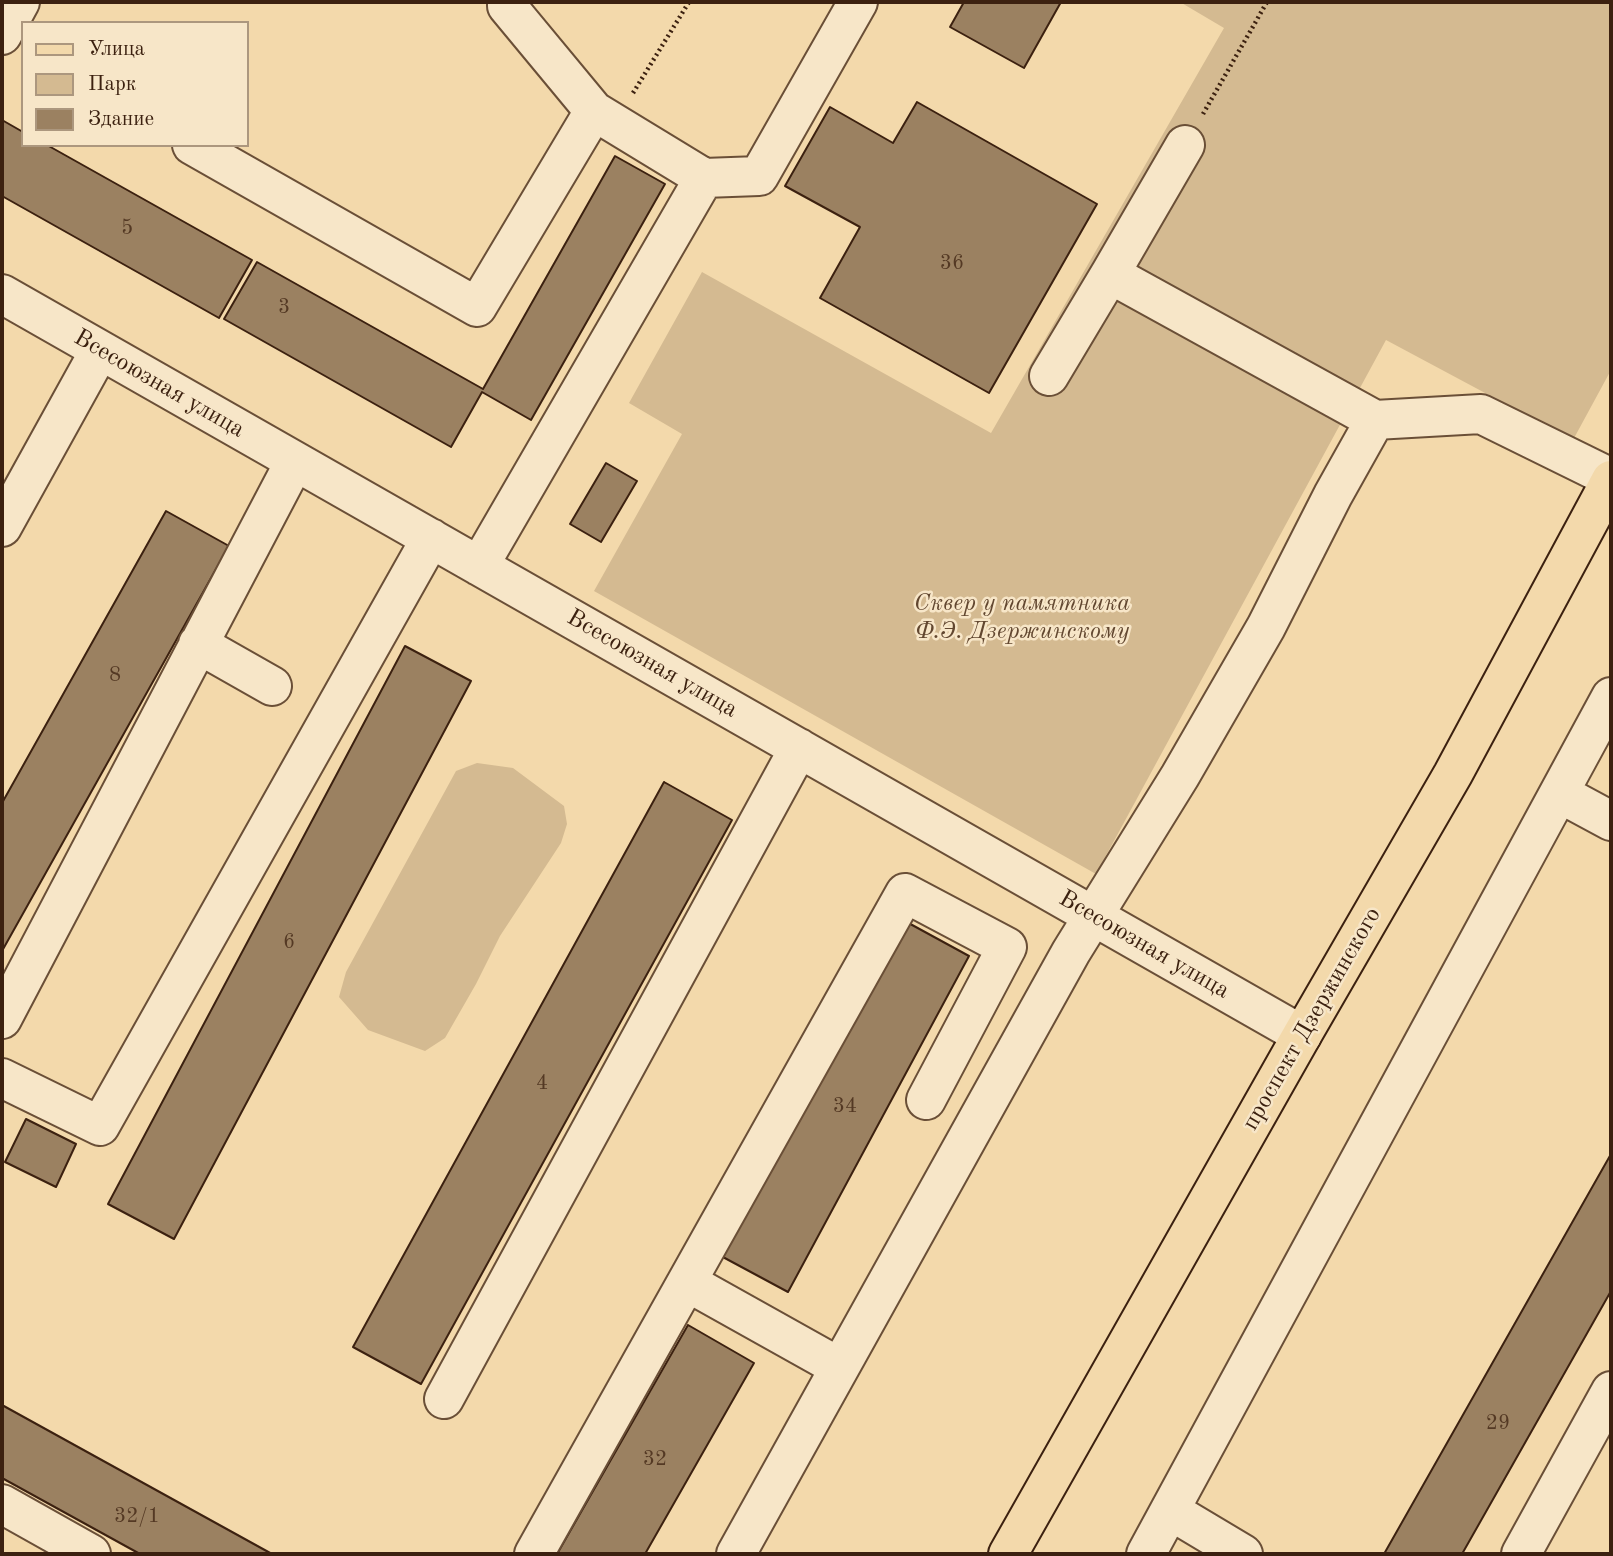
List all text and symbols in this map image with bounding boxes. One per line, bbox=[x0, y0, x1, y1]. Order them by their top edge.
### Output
legend bbox=[21, 21, 248, 147]
text: Улица bbox=[88, 39, 145, 60]
text: Парк bbox=[88, 74, 136, 95]
text: Здание bbox=[88, 109, 154, 130]
house number: 5 bbox=[121, 215, 133, 241]
house number: 36 bbox=[940, 250, 964, 276]
house number: 3 bbox=[278, 294, 290, 320]
street label: Всесоюзная улица bbox=[68, 323, 250, 445]
park label: Сквер у памятника Ф.Э. Дзержинскому bbox=[914, 590, 1130, 646]
street label: Всесоюзная улица bbox=[561, 603, 743, 725]
house number: 8 bbox=[109, 662, 121, 688]
street label: Всесоюзная улица bbox=[1053, 884, 1235, 1006]
street label: проспект Дзержинского bbox=[1236, 902, 1388, 1136]
house number: 6 bbox=[283, 929, 295, 955]
house number: 4 bbox=[536, 1070, 548, 1096]
house number: 34 bbox=[833, 1093, 857, 1119]
house number: 29 bbox=[1486, 1410, 1510, 1436]
house number: 32 bbox=[643, 1446, 667, 1472]
house number: 32/1 bbox=[114, 1503, 160, 1529]

